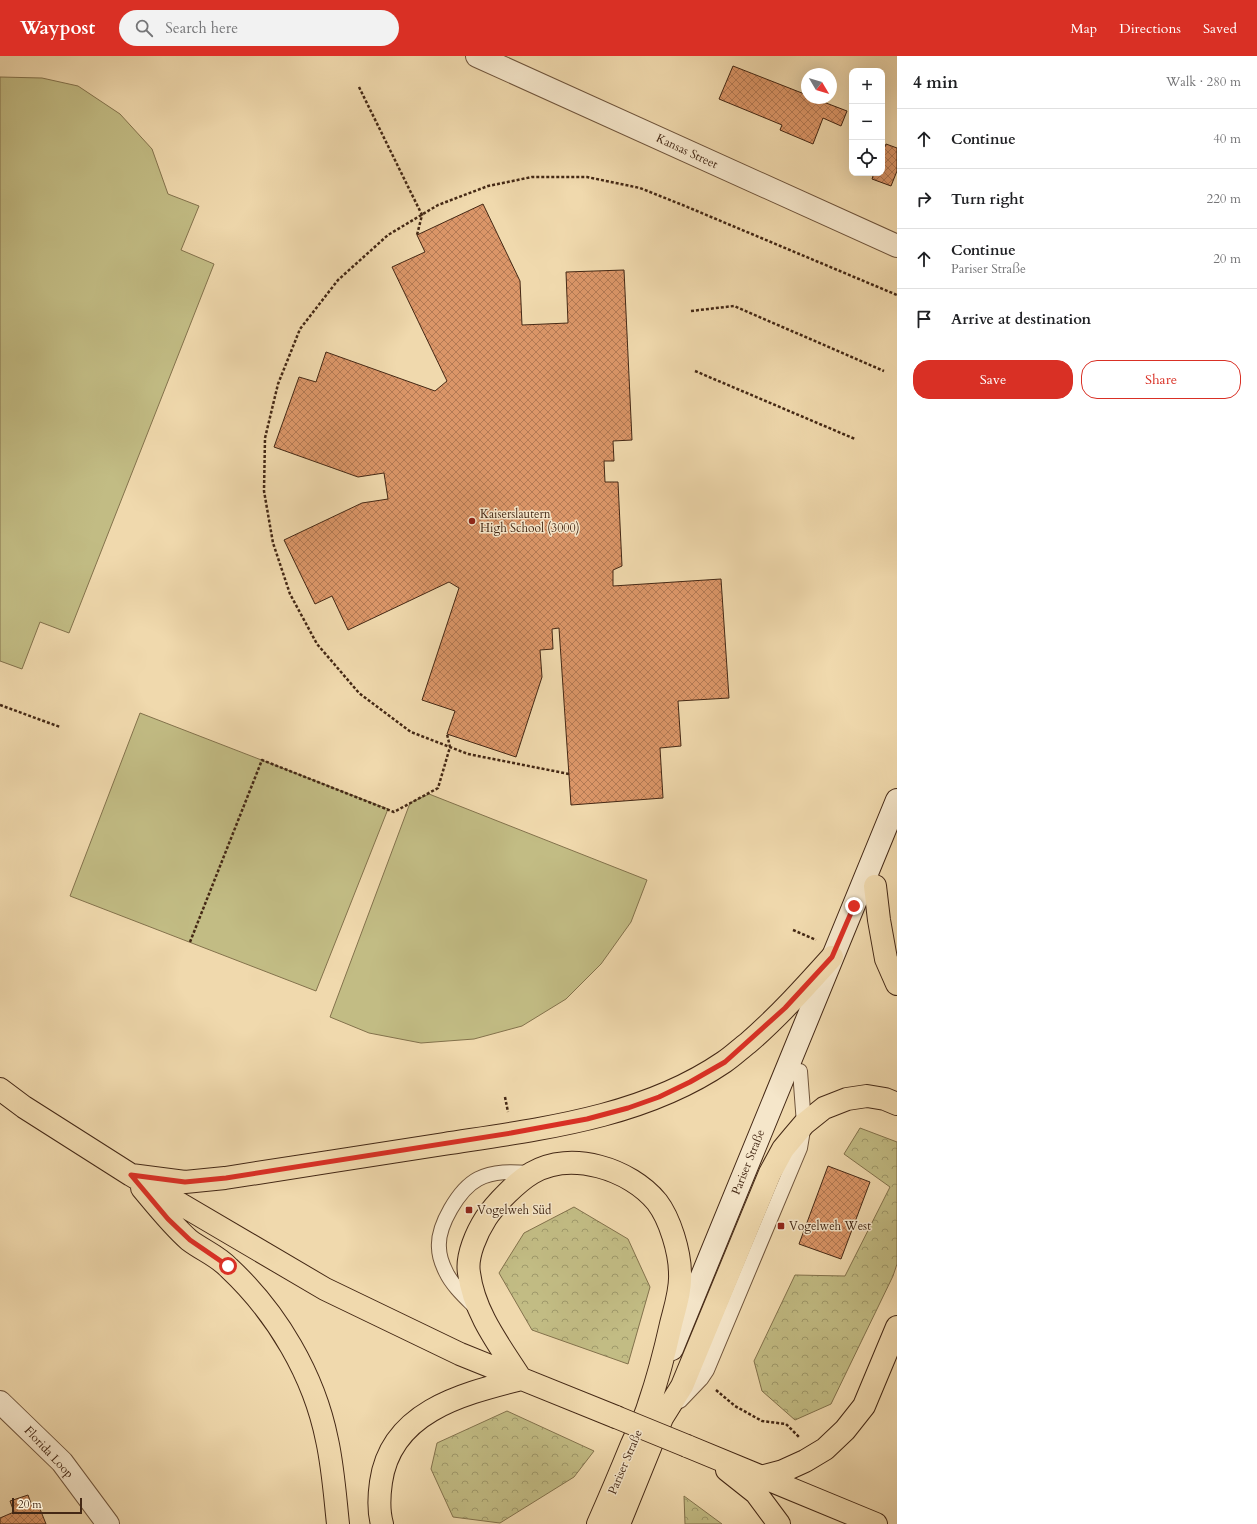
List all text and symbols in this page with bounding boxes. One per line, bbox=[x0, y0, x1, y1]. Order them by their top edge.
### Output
search box bbox=[119, 10, 399, 46]
text: Waypost bbox=[20, 15, 95, 41]
icon: search bbox=[133, 17, 155, 39]
text: Search here bbox=[165, 18, 238, 38]
text: Map bbox=[1071, 19, 1097, 38]
text: Directions bbox=[1119, 19, 1181, 38]
text: Saved bbox=[1203, 19, 1237, 38]
north arrow bbox=[801, 68, 837, 104]
map controls bbox=[849, 68, 885, 176]
button: + bbox=[849, 68, 885, 104]
text: 4 min bbox=[913, 71, 958, 94]
text: Walk · 280 m bbox=[1166, 73, 1241, 91]
button: − bbox=[849, 104, 885, 140]
icon: ahead bbox=[913, 128, 935, 150]
text: Continue bbox=[951, 129, 1016, 149]
street label: Kansas Street bbox=[654, 130, 721, 172]
text: 40 m bbox=[1213, 130, 1241, 148]
button: locate bbox=[849, 140, 885, 176]
icon: right bbox=[913, 188, 935, 210]
text: Turn right bbox=[951, 189, 1024, 209]
text: 220 m bbox=[1207, 190, 1241, 208]
text: Continue bbox=[951, 240, 1016, 260]
icon: ahead bbox=[913, 248, 935, 270]
text: 20 m bbox=[1213, 250, 1241, 268]
text: Pariser Straße bbox=[951, 260, 1026, 278]
icon: arrive bbox=[913, 308, 935, 330]
text: Arrive at destination bbox=[951, 309, 1091, 329]
button: Save bbox=[913, 360, 1073, 399]
button: Share bbox=[1081, 360, 1241, 399]
place label: Kaiserslautern High School (3000) bbox=[480, 506, 579, 536]
marker: Kaiserslautern High School (3000) bbox=[467, 516, 477, 526]
route end bbox=[845, 897, 863, 915]
street label: Pariser Straße bbox=[728, 1127, 768, 1197]
place label: Vogelweh Süd bbox=[477, 1202, 552, 1218]
marker: Vogelweh Süd bbox=[464, 1205, 474, 1215]
place label: Vogelweh West bbox=[789, 1218, 871, 1234]
marker: Vogelweh West bbox=[776, 1221, 786, 1231]
route start bbox=[219, 1257, 237, 1275]
street label: Florida Loop bbox=[21, 1423, 77, 1481]
street label: Pariser Straße bbox=[604, 1427, 646, 1497]
scale bar bbox=[12, 1496, 82, 1515]
text: 20 m bbox=[18, 1497, 42, 1512]

